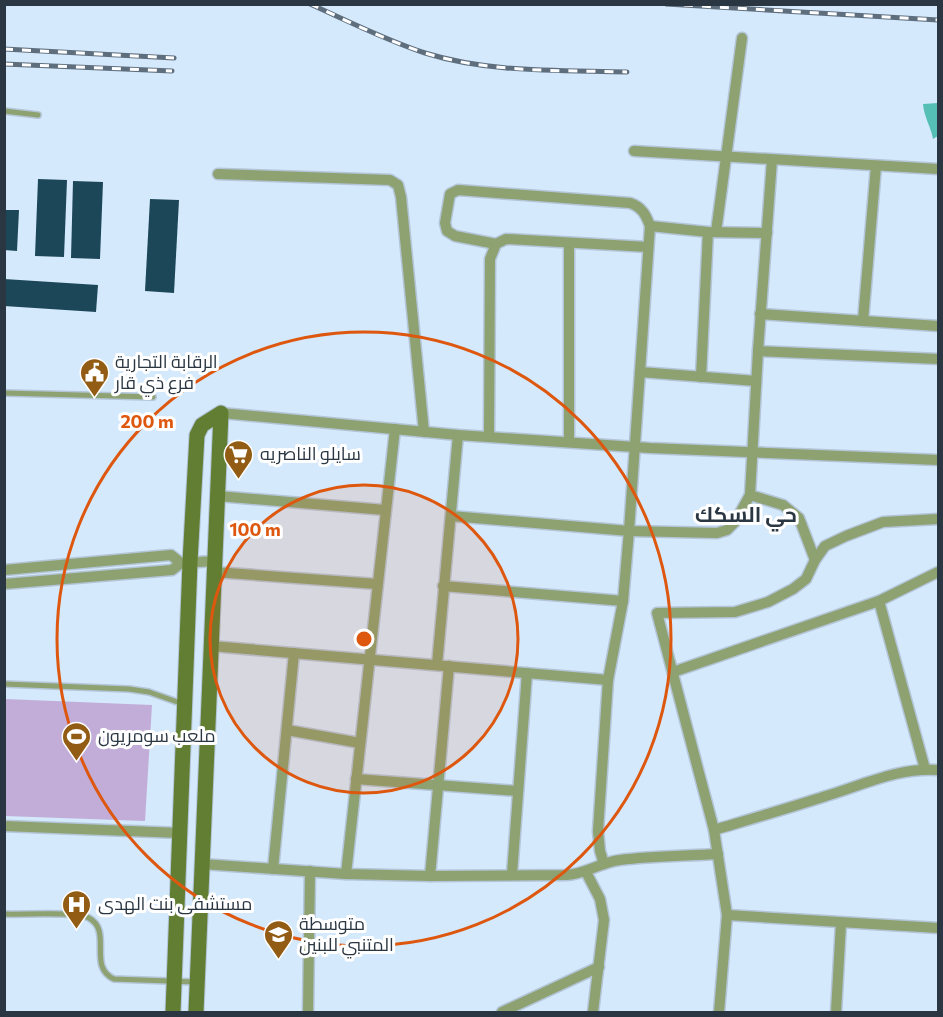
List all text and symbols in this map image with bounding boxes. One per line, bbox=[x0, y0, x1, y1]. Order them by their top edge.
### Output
place label: الرقابة التجارية فرع ذي قار bbox=[114, 350, 218, 397]
public building icon: الرقابة التجارية فرع ذي قار bbox=[78, 356, 110, 398]
text: 200 m bbox=[120, 410, 174, 432]
supermarket icon: سايلو الناصريه bbox=[223, 438, 255, 480]
place label: سايلو الناصريه bbox=[260, 442, 361, 465]
district label: حي السكك bbox=[695, 501, 797, 532]
text: 100 m bbox=[229, 518, 281, 540]
centre of rings bbox=[354, 629, 374, 649]
sports icon: ملعب سومريون bbox=[61, 720, 93, 762]
place label: ملعب سومريون bbox=[98, 724, 216, 747]
hospital icon: مستشفى بنت الهدى bbox=[61, 888, 93, 930]
place label: مستشفى بنت الهدى bbox=[98, 892, 252, 915]
place label: متوسطة المتنبي للبنين bbox=[299, 912, 394, 959]
school or university icon: متوسطة المتنبي للبنين bbox=[262, 918, 294, 960]

